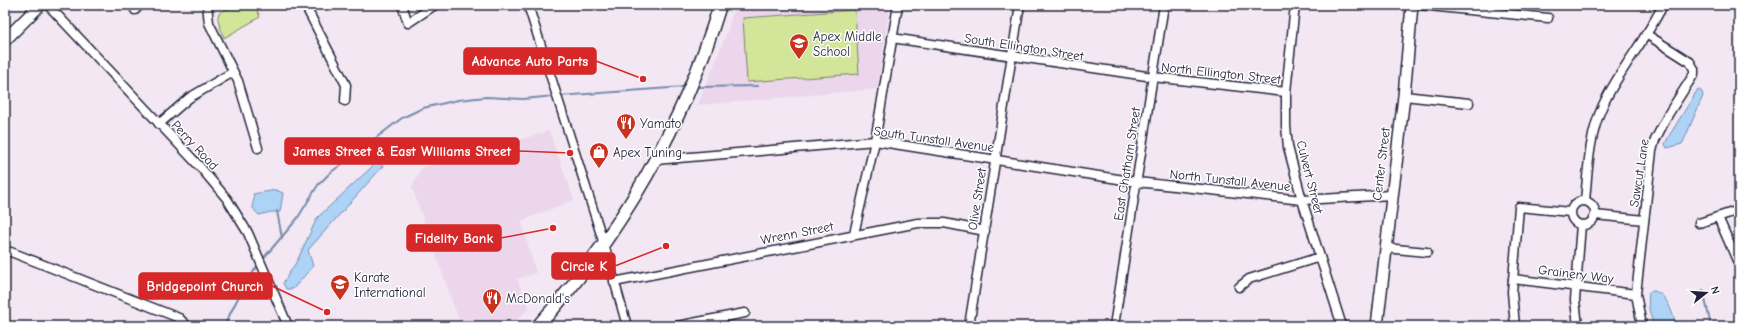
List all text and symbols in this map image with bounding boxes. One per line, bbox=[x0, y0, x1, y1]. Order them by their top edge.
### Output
place label: Apex Middle School bbox=[813, 29, 882, 59]
street label: South Ellington Street bbox=[963, 30, 1086, 64]
school or university icon: Apex Middle School bbox=[788, 32, 810, 60]
callout: Advance Auto Parts bbox=[464, 48, 596, 74]
text: Advance Auto Parts bbox=[472, 53, 588, 70]
street label: North Ellington Street bbox=[1160, 59, 1283, 87]
street label: East Chatham Street bbox=[1111, 105, 1144, 222]
restaurant icon: Yamato bbox=[615, 112, 637, 140]
place label: Yamato bbox=[640, 116, 681, 131]
street label: Perry Road bbox=[168, 117, 222, 173]
street label: South Tunstall Avenue bbox=[873, 123, 996, 155]
street label: Center Street bbox=[1369, 125, 1393, 201]
street label: Sawcut Lane bbox=[1626, 137, 1652, 208]
callout: James Street & East Williams Street bbox=[285, 138, 519, 164]
street label: Culvert Street bbox=[1294, 139, 1327, 216]
shop icon: Apex Tuning bbox=[588, 141, 610, 169]
text: James Street & East Williams Street bbox=[293, 143, 512, 160]
place label: Apex Tuning bbox=[613, 145, 682, 160]
street label: Olive Street bbox=[965, 166, 990, 231]
street label: North Tunstall Avenue bbox=[1169, 166, 1292, 194]
street label: Wrenn Street bbox=[759, 218, 836, 247]
callout: Fidelity Bank bbox=[407, 225, 501, 251]
text: Fidelity Bank bbox=[415, 230, 493, 247]
callout: Circle K bbox=[552, 253, 615, 279]
text: Circle K bbox=[561, 258, 607, 275]
street label: Grainery Way bbox=[1537, 262, 1615, 286]
place label: Karate International bbox=[354, 270, 426, 300]
callout: Bridgepoint Church bbox=[139, 273, 272, 299]
school or university icon: Karate International bbox=[329, 273, 351, 301]
north arrow bbox=[1686, 273, 1726, 313]
text: Bridgepoint Church bbox=[147, 278, 263, 295]
text: N bbox=[1708, 285, 1722, 296]
restaurant icon: McDonald's bbox=[481, 287, 503, 315]
place label: McDonald's bbox=[506, 291, 570, 306]

